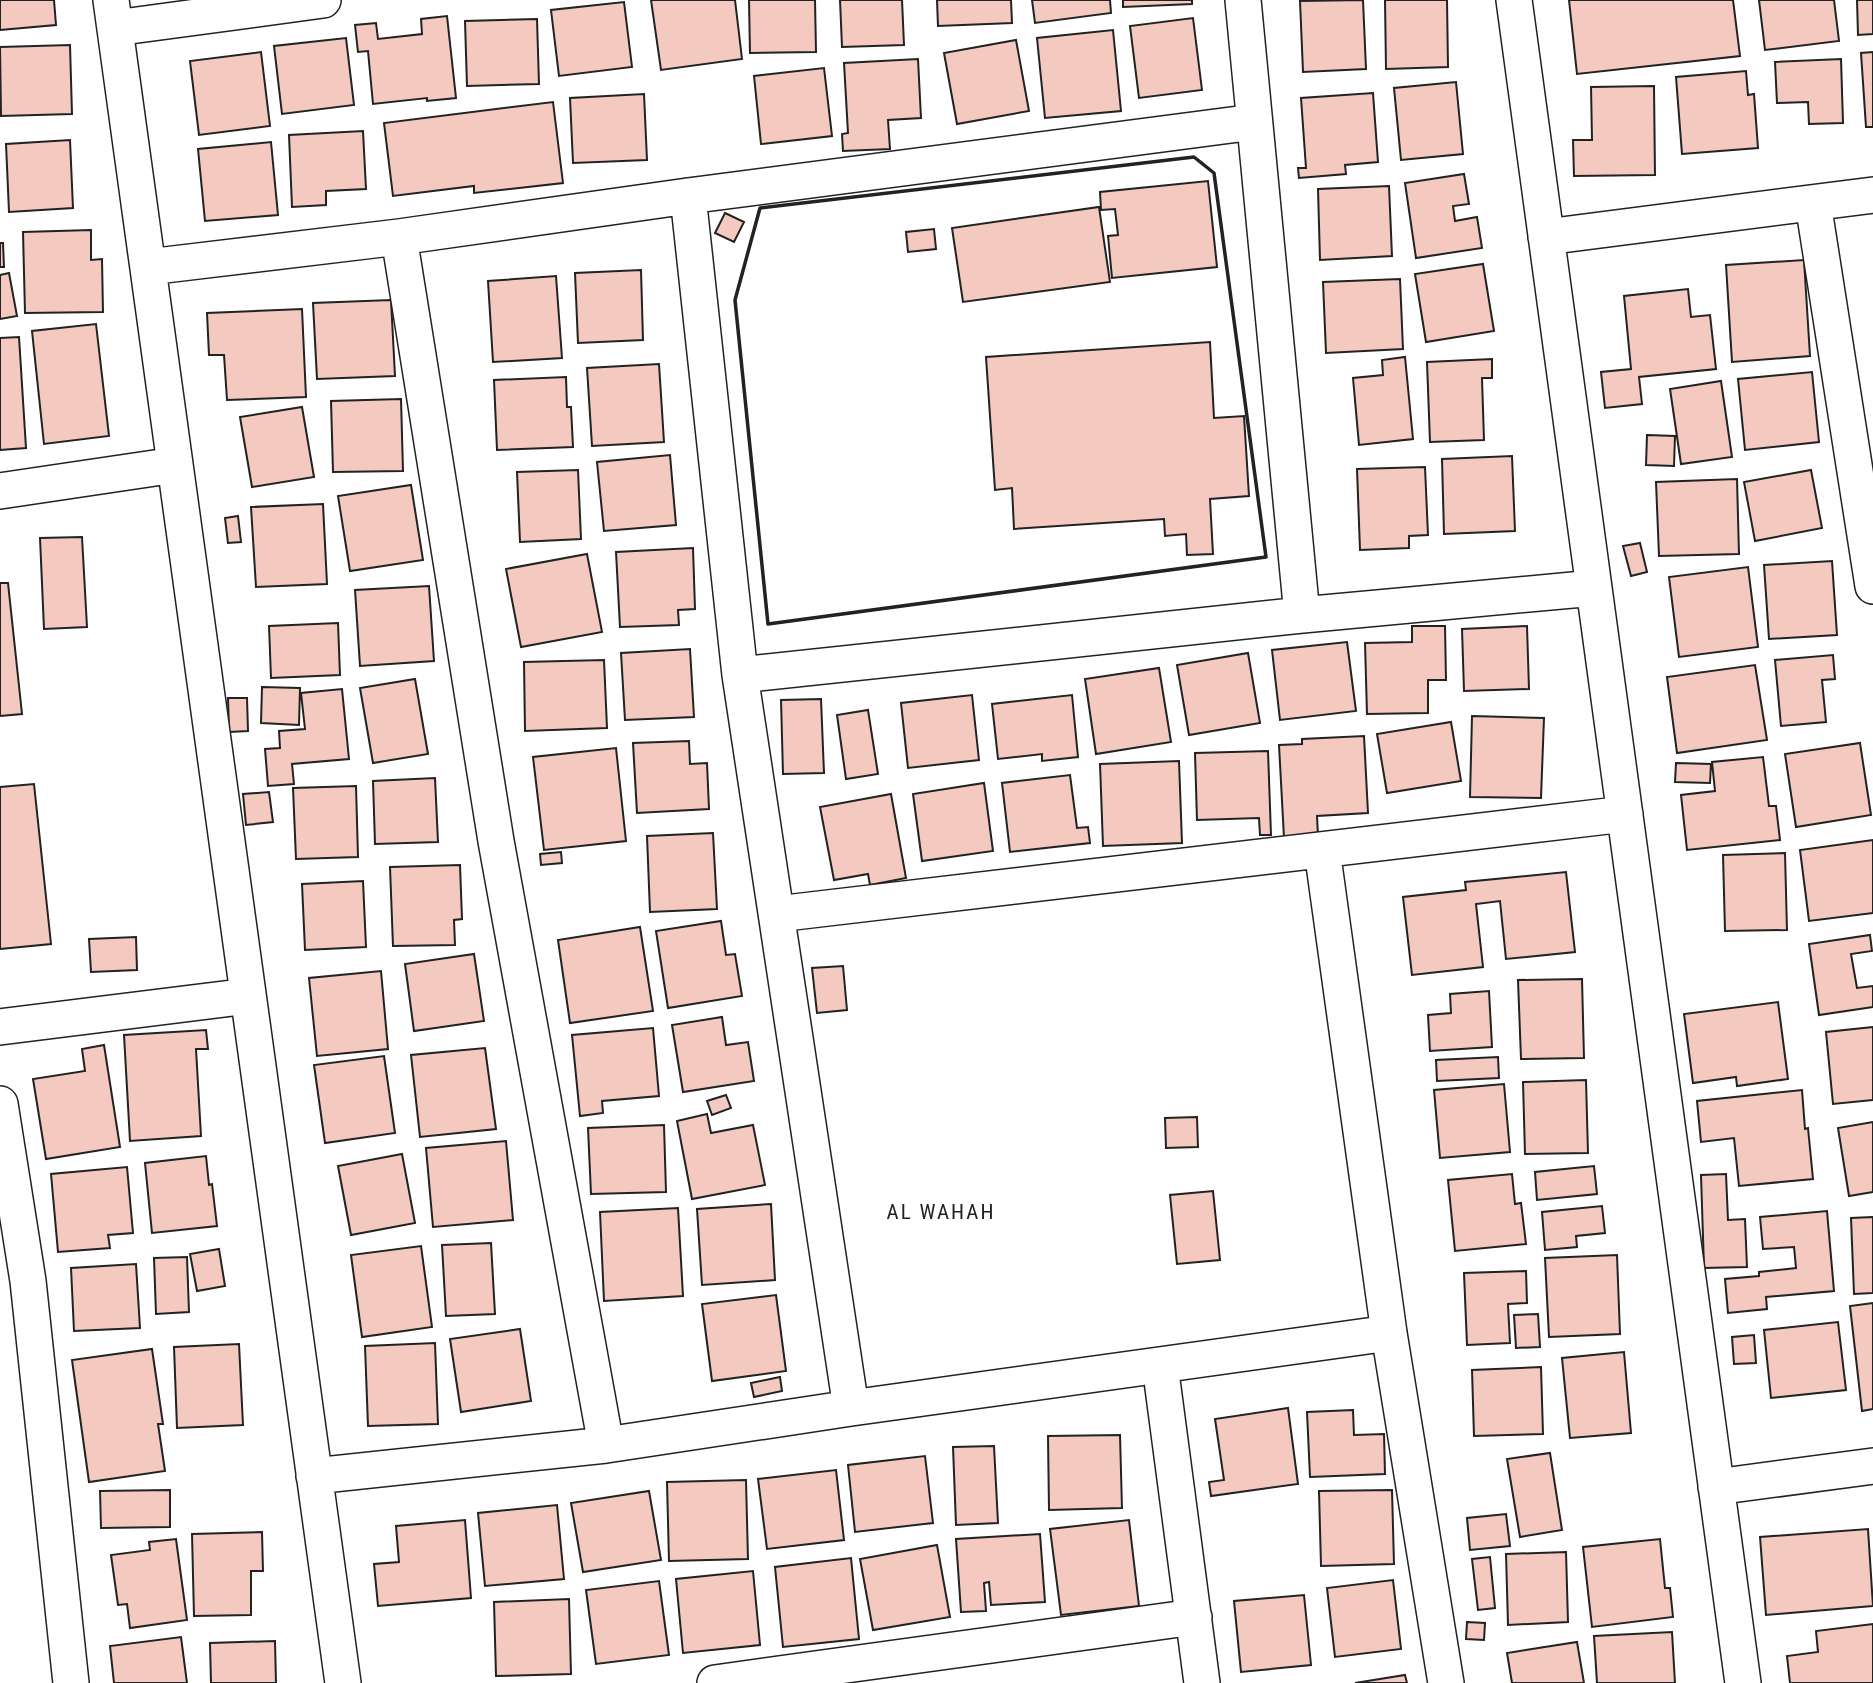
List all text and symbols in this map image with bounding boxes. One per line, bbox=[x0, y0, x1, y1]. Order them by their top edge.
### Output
district label: AL WAHAH bbox=[887, 1200, 995, 1224]

